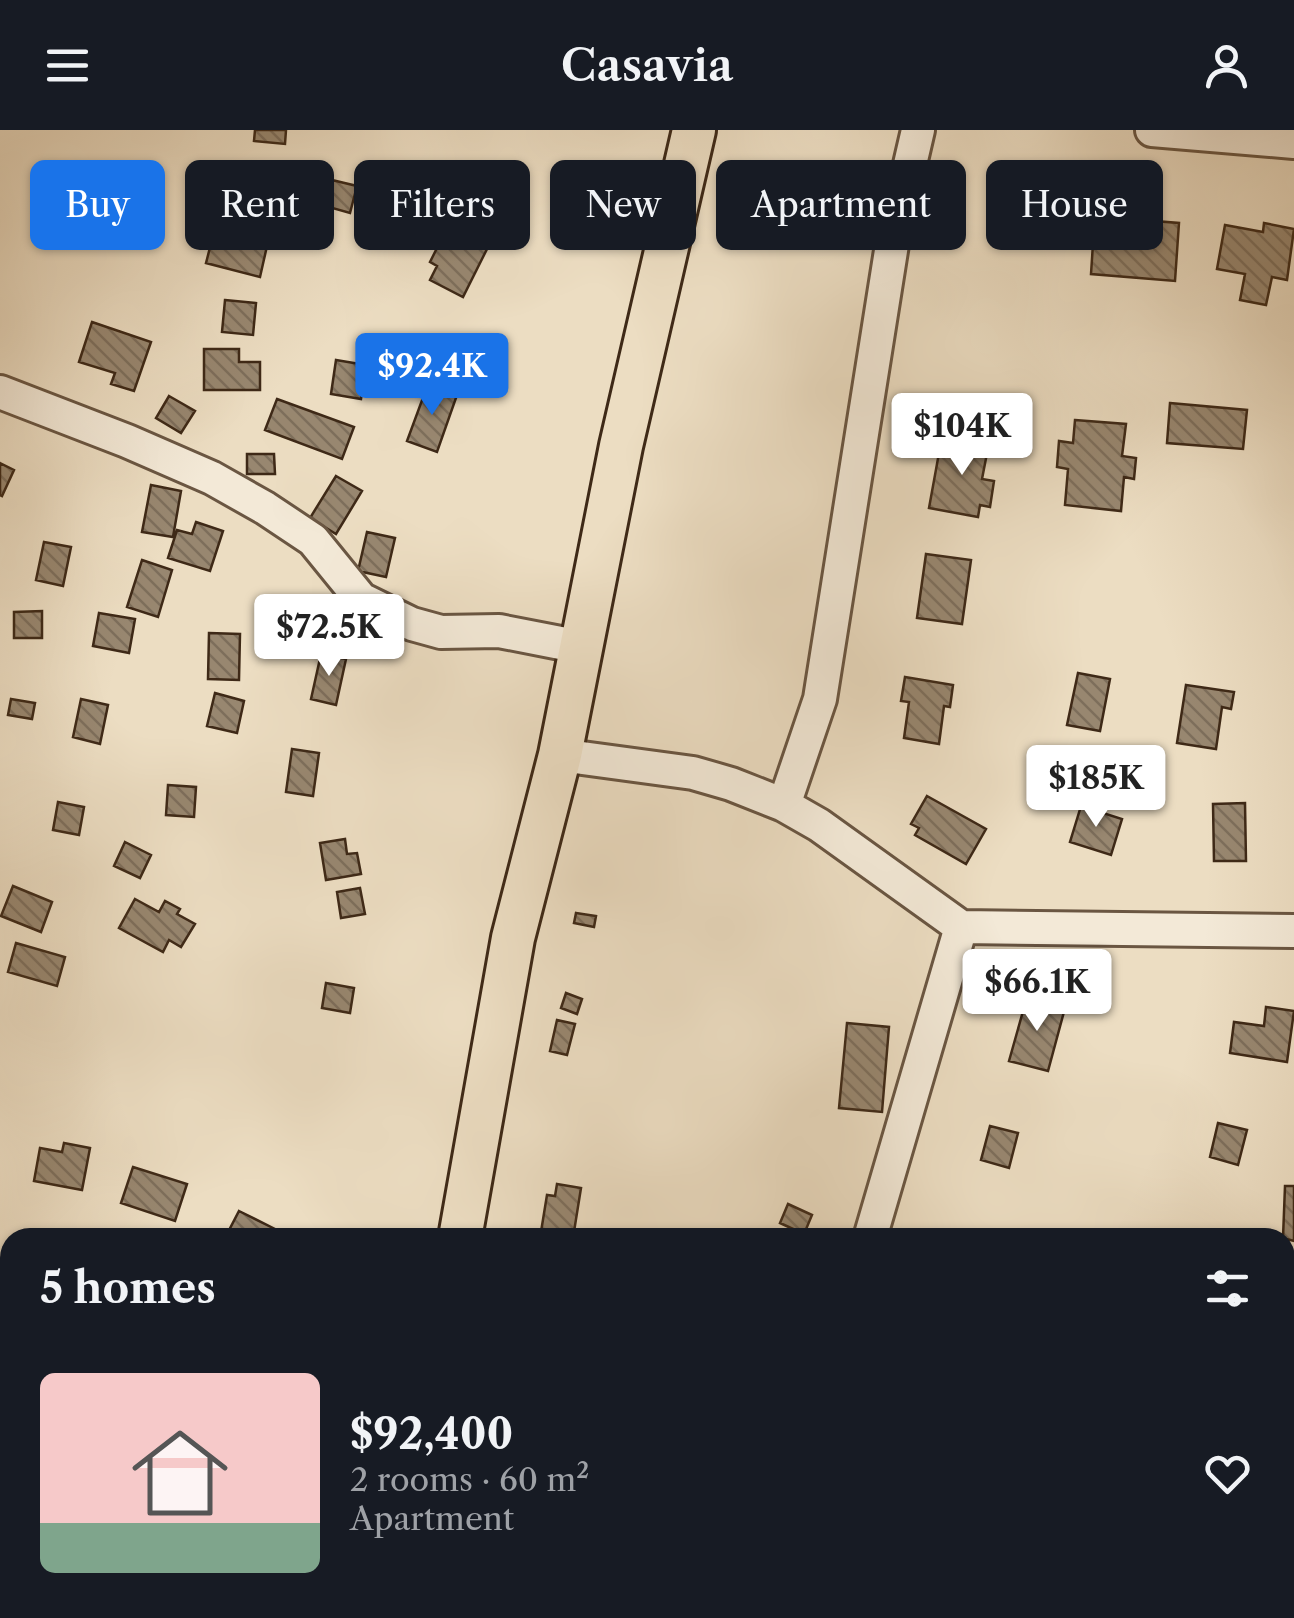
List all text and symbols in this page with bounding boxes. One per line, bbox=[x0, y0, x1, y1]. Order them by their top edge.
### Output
text: Casavia bbox=[561, 37, 733, 93]
icon: menu bbox=[40, 38, 95, 93]
icon: person bbox=[1199, 38, 1254, 93]
chip: Buy bbox=[30, 160, 165, 250]
chip: Rent bbox=[185, 160, 334, 250]
chip: Filters bbox=[354, 160, 530, 250]
chip: New bbox=[550, 160, 696, 250]
chip: Apartment bbox=[716, 160, 966, 250]
chip: House bbox=[986, 160, 1163, 250]
pin: $92.4K bbox=[351, 333, 513, 418]
text: $92.4K bbox=[377, 346, 487, 385]
pin: $104K bbox=[892, 393, 1032, 478]
text: $104K bbox=[914, 406, 1010, 445]
pin: $72.5K bbox=[248, 594, 410, 679]
text: $72.5K bbox=[276, 607, 382, 646]
pin: $185K bbox=[1026, 745, 1166, 830]
text: $185K bbox=[1048, 758, 1144, 797]
pin: $66.1K bbox=[956, 949, 1118, 1034]
text: $66.1K bbox=[985, 962, 1089, 1001]
icon: filters bbox=[1200, 1261, 1255, 1316]
text: 5 homes bbox=[40, 1262, 216, 1314]
text: $92,400 bbox=[350, 1408, 513, 1460]
icon: home bbox=[120, 1413, 240, 1533]
icon: heart bbox=[1200, 1446, 1255, 1501]
text: 2 rooms · 60 m² bbox=[350, 1460, 589, 1499]
text: Apartment bbox=[350, 1499, 514, 1538]

